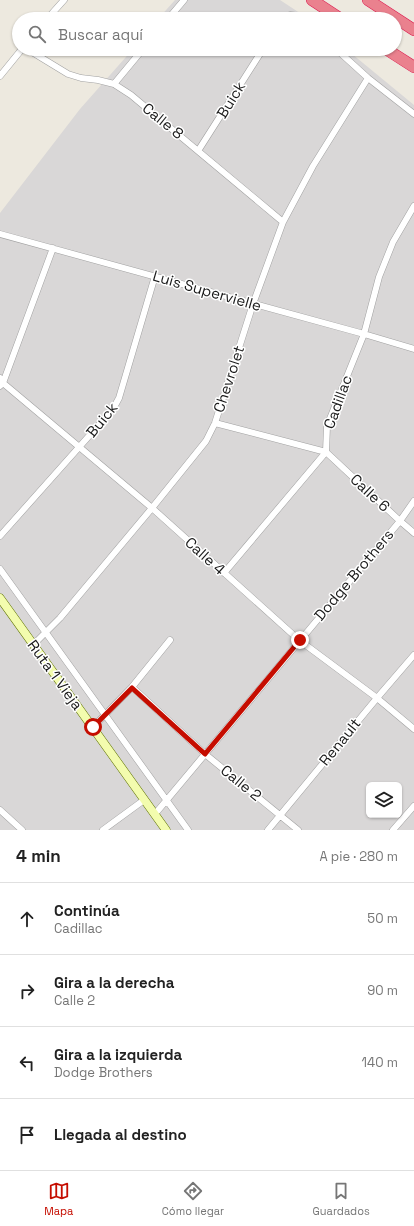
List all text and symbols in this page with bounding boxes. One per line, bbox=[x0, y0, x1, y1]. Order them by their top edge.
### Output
search box bbox=[12, 12, 402, 56]
icon: search bbox=[26, 23, 48, 45]
text: Buscar aquí bbox=[58, 25, 143, 44]
street label: Buick bbox=[212, 78, 249, 122]
street label: Calle 8 bbox=[139, 98, 188, 143]
street label: Luis Supervielle bbox=[151, 266, 264, 315]
street label: Chevrolet bbox=[209, 343, 248, 415]
street label: Cadillac bbox=[319, 372, 356, 431]
street label: Buick bbox=[82, 398, 122, 441]
street label: Calle 6 bbox=[346, 469, 394, 516]
street label: Dodge Brothers bbox=[310, 525, 398, 624]
street label: Calle 4 bbox=[181, 533, 229, 579]
route end bbox=[291, 631, 309, 649]
street label: Ruta 1 Vieja bbox=[24, 636, 87, 714]
street label: Renault bbox=[315, 714, 365, 769]
route start bbox=[84, 718, 102, 736]
street label: Calle 2 bbox=[217, 760, 266, 805]
map controls bbox=[366, 782, 402, 818]
button: layers bbox=[366, 782, 402, 818]
text: 4 min bbox=[16, 845, 61, 867]
text: A pie · 280 m bbox=[319, 848, 398, 865]
text: Continúa bbox=[54, 901, 120, 920]
icon: ahead bbox=[16, 908, 38, 930]
text: 50 m bbox=[367, 910, 398, 927]
text: Cadillac bbox=[54, 920, 103, 937]
text: Gira a la derecha bbox=[54, 973, 174, 992]
icon: right bbox=[16, 980, 38, 1002]
text: 90 m bbox=[367, 982, 398, 999]
text: Calle 2 bbox=[54, 992, 95, 1009]
text: Gira a la izquierda bbox=[54, 1045, 182, 1064]
icon: left bbox=[16, 1052, 38, 1074]
text: 140 m bbox=[362, 1054, 398, 1071]
text: Dodge Brothers bbox=[54, 1064, 153, 1081]
icon: arrive bbox=[16, 1124, 38, 1146]
text: Llegada al destino bbox=[54, 1125, 187, 1144]
tab: Mapa bbox=[44, 1180, 73, 1218]
tab: Cómo llegar bbox=[162, 1180, 224, 1218]
tab: Guardados bbox=[313, 1180, 370, 1218]

